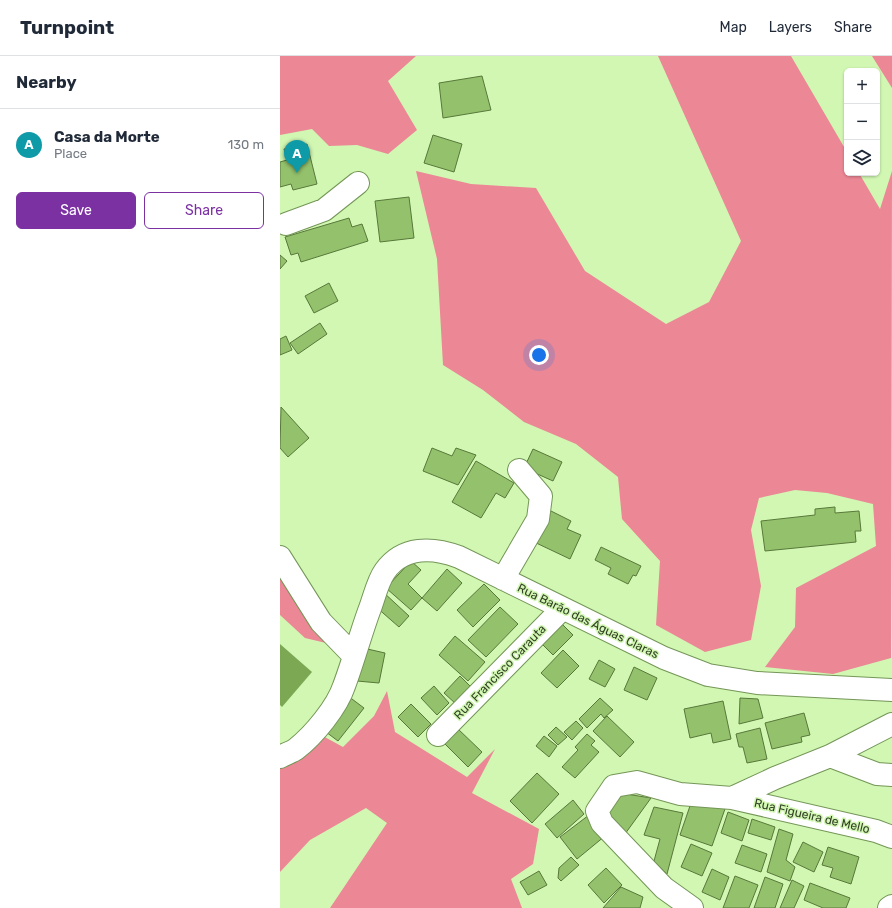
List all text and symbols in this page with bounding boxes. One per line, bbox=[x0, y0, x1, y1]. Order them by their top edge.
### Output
text: Turnpoint bbox=[20, 16, 114, 39]
text: Map bbox=[720, 19, 747, 36]
text: Layers bbox=[769, 19, 812, 36]
text: Share bbox=[834, 19, 872, 36]
map controls bbox=[844, 68, 880, 176]
button: + bbox=[844, 68, 880, 104]
text: Nearby bbox=[16, 72, 77, 92]
button: − bbox=[844, 104, 880, 140]
text: Casa da Morte bbox=[54, 128, 160, 146]
text: A bbox=[24, 137, 34, 152]
text: 130 m bbox=[228, 137, 264, 152]
pin: A bbox=[284, 140, 310, 173]
button: layers bbox=[844, 140, 880, 176]
text: Place bbox=[54, 146, 87, 161]
button: Save bbox=[16, 192, 136, 229]
button: Share bbox=[144, 192, 264, 229]
your location bbox=[529, 345, 549, 365]
street label: Rua Barão das Águas Claras bbox=[515, 581, 661, 661]
street label: Rua Francisco Carauta bbox=[451, 622, 549, 722]
street label: Rua Figueira de Mello bbox=[753, 796, 871, 836]

